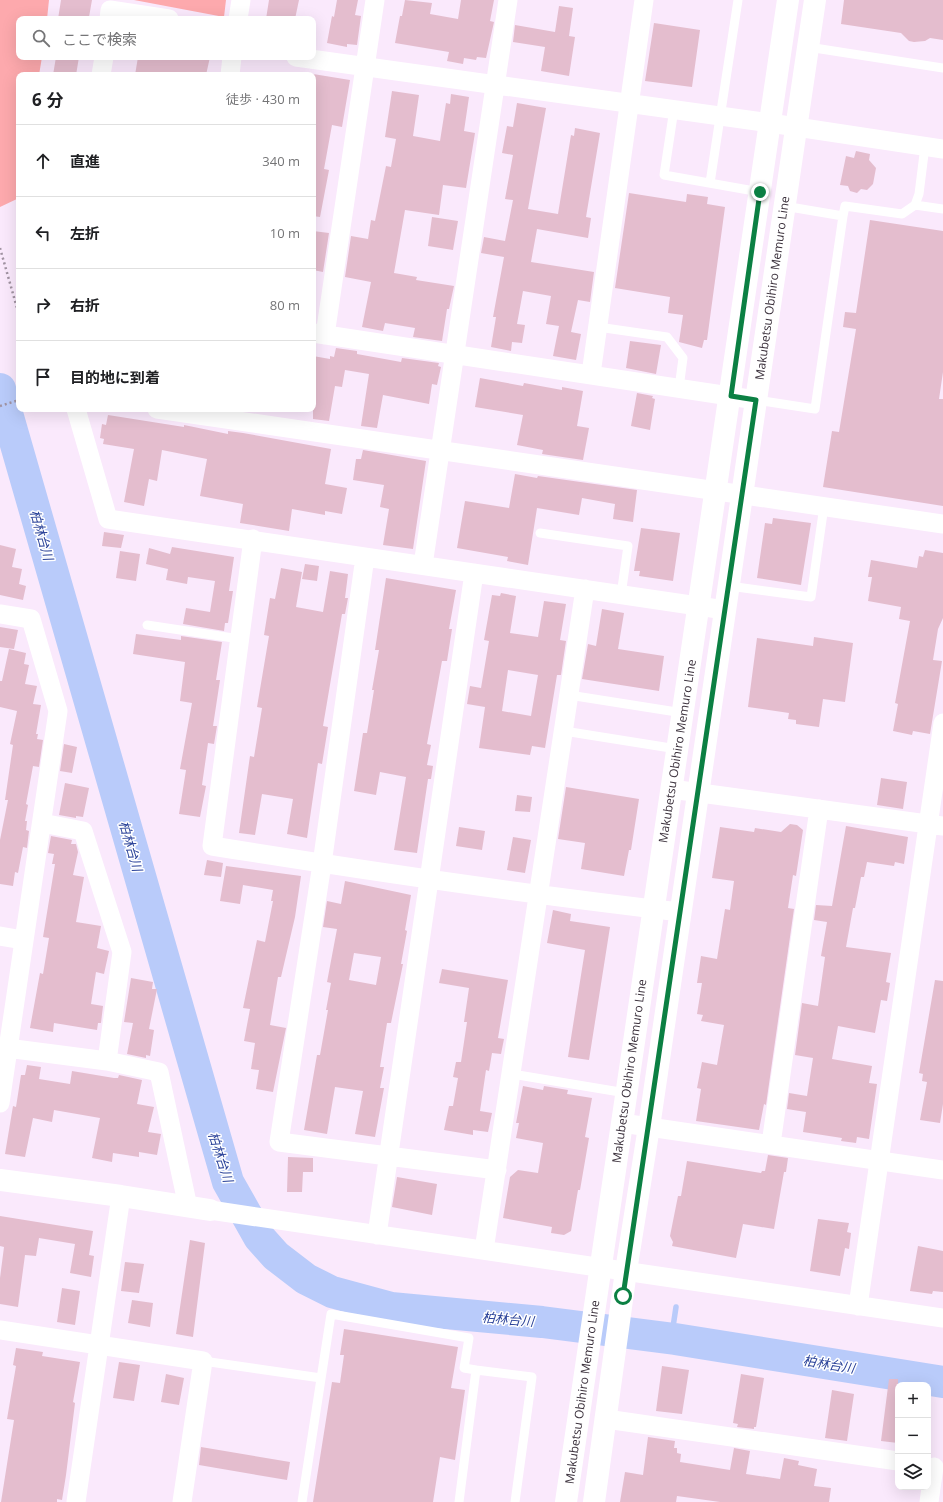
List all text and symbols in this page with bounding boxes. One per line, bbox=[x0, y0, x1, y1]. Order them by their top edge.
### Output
search box bbox=[16, 16, 316, 60]
icon: search bbox=[30, 27, 52, 49]
text: ここで検索 bbox=[62, 29, 137, 49]
text: 6 分 bbox=[32, 88, 63, 111]
text: 徒歩 · 430 m bbox=[226, 90, 300, 108]
icon: ahead bbox=[32, 150, 54, 172]
text: 直進 bbox=[70, 151, 100, 171]
text: 340 m bbox=[262, 152, 300, 170]
route end bbox=[751, 183, 769, 201]
street label: Makubetsu Obihiro Memuro Line bbox=[751, 195, 793, 381]
icon: left bbox=[32, 222, 54, 244]
text: 左折 bbox=[70, 223, 100, 243]
text: 10 m bbox=[270, 224, 300, 242]
icon: right bbox=[32, 294, 54, 316]
text: 右折 bbox=[70, 295, 100, 315]
text: 80 m bbox=[270, 296, 300, 314]
icon: arrive bbox=[32, 366, 54, 388]
text: 目的地に到着 bbox=[70, 367, 160, 387]
water label: 柏林台川 bbox=[26, 508, 58, 564]
street label: Makubetsu Obihiro Memuro Line bbox=[654, 658, 700, 844]
water label: 柏林台川 bbox=[115, 819, 147, 875]
street label: Makubetsu Obihiro Memuro Line bbox=[608, 978, 650, 1164]
water label: 柏林台川 bbox=[204, 1129, 238, 1186]
route start bbox=[614, 1287, 632, 1305]
street label: Makubetsu Obihiro Memuro Line bbox=[561, 1299, 603, 1485]
water label: 柏林台川 bbox=[481, 1308, 537, 1330]
water label: 柏林台川 bbox=[802, 1351, 858, 1377]
map controls bbox=[895, 1382, 931, 1490]
button: + bbox=[895, 1382, 931, 1418]
button: − bbox=[895, 1418, 931, 1454]
button: layers bbox=[895, 1454, 931, 1490]

